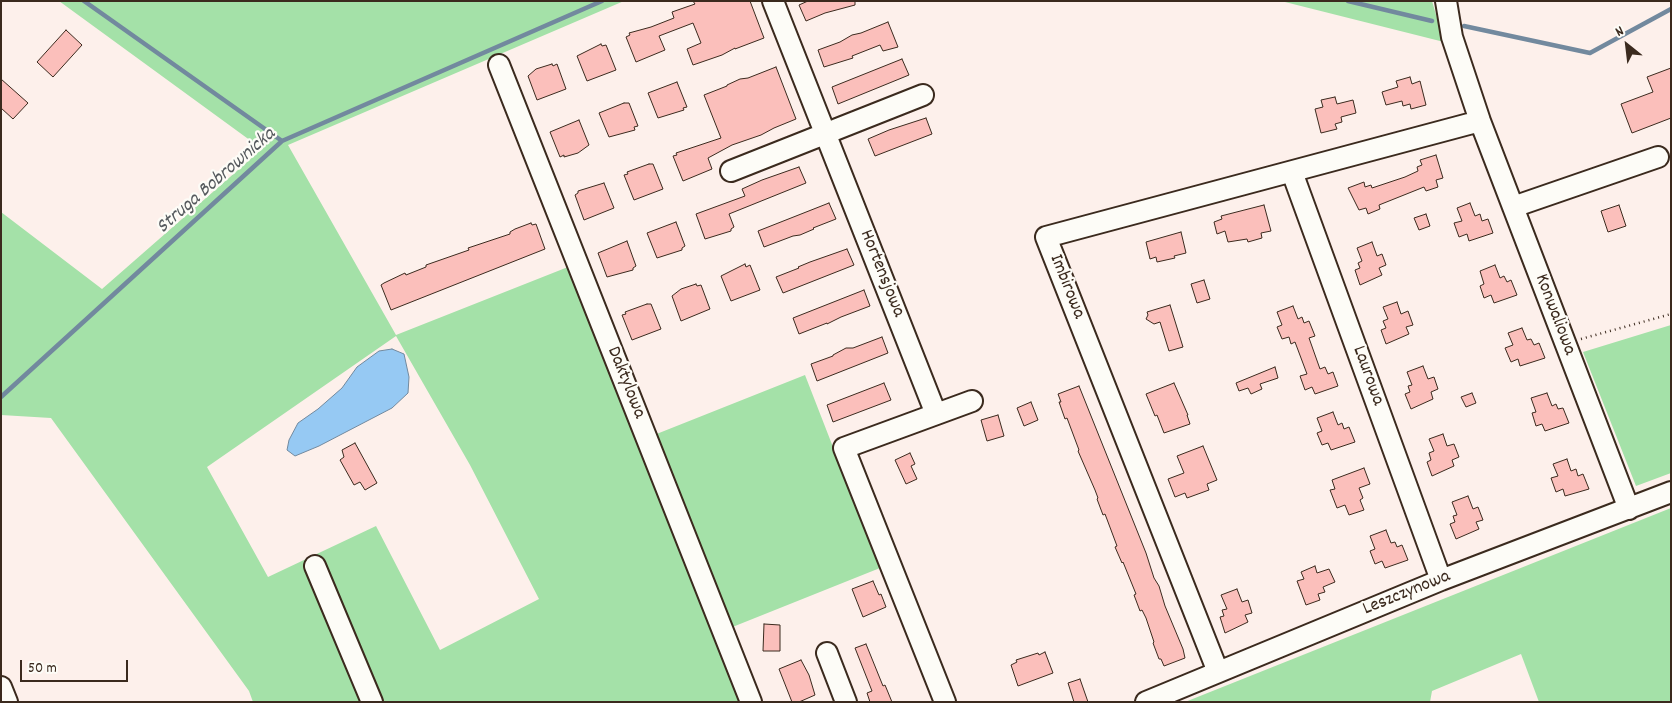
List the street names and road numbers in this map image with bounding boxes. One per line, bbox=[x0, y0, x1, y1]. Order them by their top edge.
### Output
street label: Hortensjowa bbox=[853, 227, 909, 321]
street label: Imbirowa bbox=[1043, 252, 1089, 322]
street label: Konwaliowa bbox=[1528, 271, 1580, 359]
street label: Laurowa bbox=[1346, 343, 1388, 409]
street label: Daktylowa bbox=[600, 344, 650, 422]
street label: Leszczynowa bbox=[1360, 566, 1454, 622]

